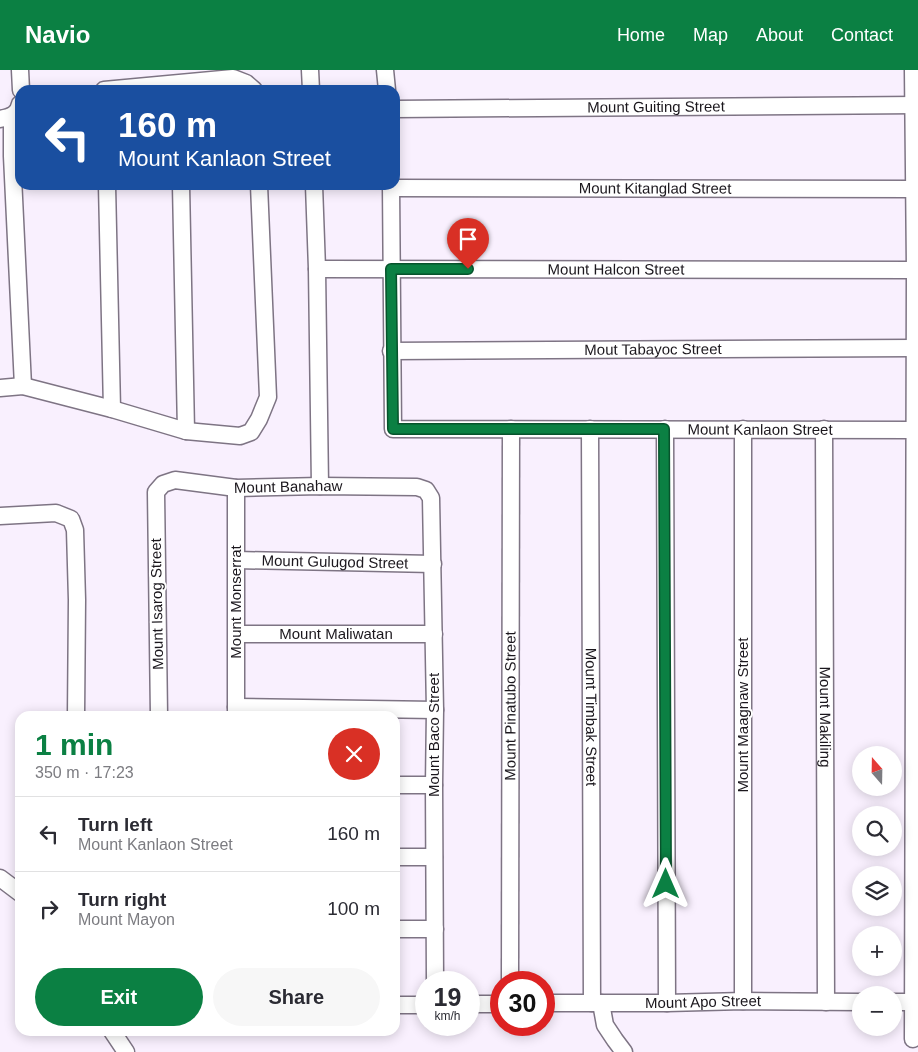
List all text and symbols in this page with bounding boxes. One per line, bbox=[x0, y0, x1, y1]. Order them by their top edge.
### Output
text: Navio bbox=[25, 21, 90, 48]
text: Home bbox=[617, 25, 665, 45]
text: Map bbox=[693, 25, 728, 45]
text: About bbox=[756, 25, 803, 45]
text: Contact bbox=[831, 25, 893, 45]
street label: Mount Guiting Street bbox=[587, 97, 726, 116]
icon: left bbox=[35, 105, 100, 170]
text: 160 m bbox=[118, 105, 217, 144]
text: Mount Kanlaon Street bbox=[118, 146, 331, 171]
street label: Mount Kitanglad Street bbox=[579, 179, 732, 197]
pin bbox=[447, 218, 489, 269]
icon: arrive bbox=[454, 225, 482, 253]
street label: Mount Halcon Street bbox=[548, 260, 685, 278]
street label: Mout Tabayoc Street bbox=[584, 340, 723, 358]
street label: Mount Kanlaon Street bbox=[687, 421, 833, 438]
street label: Mount Banahaw bbox=[234, 477, 343, 496]
street label: Mount Isarog Street bbox=[147, 537, 166, 670]
street label: Mount Monserrat bbox=[227, 544, 244, 659]
street label: Mount Gulugod Street bbox=[261, 552, 409, 572]
street label: Mount Maliwatan bbox=[279, 625, 393, 642]
street label: Mount Pinatubo Street bbox=[501, 630, 519, 781]
street label: Mount Maagnaw Street bbox=[734, 637, 751, 793]
street label: Mount Timbak Street bbox=[583, 648, 600, 787]
street label: Mount Makiling bbox=[817, 666, 834, 767]
street label: Mount Baco Street bbox=[425, 672, 442, 797]
text: 1 min bbox=[35, 728, 113, 761]
button: close bbox=[328, 728, 380, 780]
north arrow bbox=[852, 746, 902, 796]
map controls bbox=[852, 746, 902, 1036]
text: 350 m · 17:23 bbox=[35, 764, 134, 781]
button: search bbox=[852, 806, 902, 856]
text: Turn left bbox=[78, 814, 153, 835]
icon: left bbox=[35, 820, 63, 848]
text: 160 m bbox=[327, 823, 380, 844]
text: Mount Kanlaon Street bbox=[78, 836, 233, 853]
position arrow bbox=[639, 857, 691, 909]
button: layers bbox=[852, 866, 902, 916]
text: Turn right bbox=[78, 889, 166, 910]
icon: right bbox=[35, 895, 63, 923]
text: 100 m bbox=[327, 898, 380, 919]
text: Mount Mayon bbox=[78, 911, 175, 928]
button: + bbox=[852, 926, 902, 976]
button: Exit bbox=[35, 968, 203, 1026]
button: Share bbox=[213, 968, 380, 1026]
speed limit sign: 30 bbox=[490, 971, 555, 1036]
text: 19 bbox=[434, 983, 461, 1011]
button: − bbox=[852, 986, 902, 1036]
street label: Mount Apo Street bbox=[645, 992, 762, 1011]
text: km/h bbox=[434, 1009, 461, 1023]

